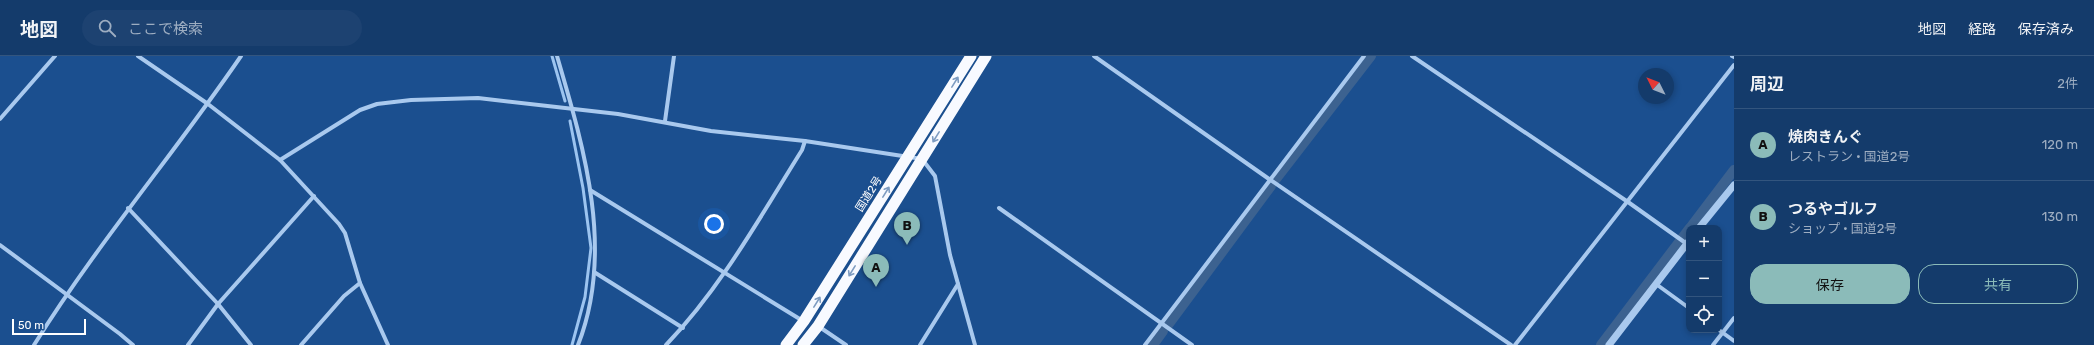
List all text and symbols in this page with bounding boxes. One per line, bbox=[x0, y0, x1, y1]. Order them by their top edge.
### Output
search box bbox=[82, 10, 362, 46]
icon: search bbox=[96, 17, 118, 39]
text: 地図 bbox=[20, 18, 58, 41]
text: ここで検索 bbox=[128, 20, 203, 38]
text: 地図 bbox=[1918, 21, 1946, 38]
text: 経路 bbox=[1968, 21, 1996, 38]
text: 保存済み bbox=[2018, 21, 2074, 38]
north arrow bbox=[1638, 68, 1674, 104]
text: 周辺 bbox=[1750, 74, 1784, 94]
one-way arrow bbox=[952, 76, 960, 88]
text: 2件 bbox=[2057, 76, 2078, 91]
text: 焼肉きんぐ bbox=[1788, 128, 1863, 146]
one-way arrow bbox=[931, 131, 939, 143]
text: A bbox=[1758, 137, 1768, 152]
text: 120 m bbox=[2042, 137, 2078, 152]
text: レストラン · 国道2号 bbox=[1788, 149, 1910, 164]
street label: 国道2号 bbox=[853, 174, 885, 214]
one-way arrow bbox=[882, 187, 890, 198]
text: つるやゴルフ bbox=[1788, 200, 1878, 218]
text: B bbox=[1758, 209, 1768, 224]
text: 130 m bbox=[2042, 209, 2078, 224]
pin: B bbox=[894, 212, 920, 245]
your location bbox=[704, 214, 724, 234]
text: ショップ · 国道2号 bbox=[1788, 221, 1897, 236]
map controls bbox=[1686, 225, 1722, 333]
button: + bbox=[1686, 225, 1722, 261]
pin: A bbox=[863, 254, 889, 287]
button: − bbox=[1686, 261, 1722, 297]
button: 保存 bbox=[1750, 264, 1910, 304]
button: 共有 bbox=[1918, 264, 2078, 304]
one-way arrow bbox=[848, 265, 856, 277]
one-way arrow bbox=[813, 296, 821, 308]
button: locate bbox=[1686, 297, 1722, 333]
scale bar bbox=[12, 317, 86, 336]
text: 50 m bbox=[18, 319, 44, 332]

